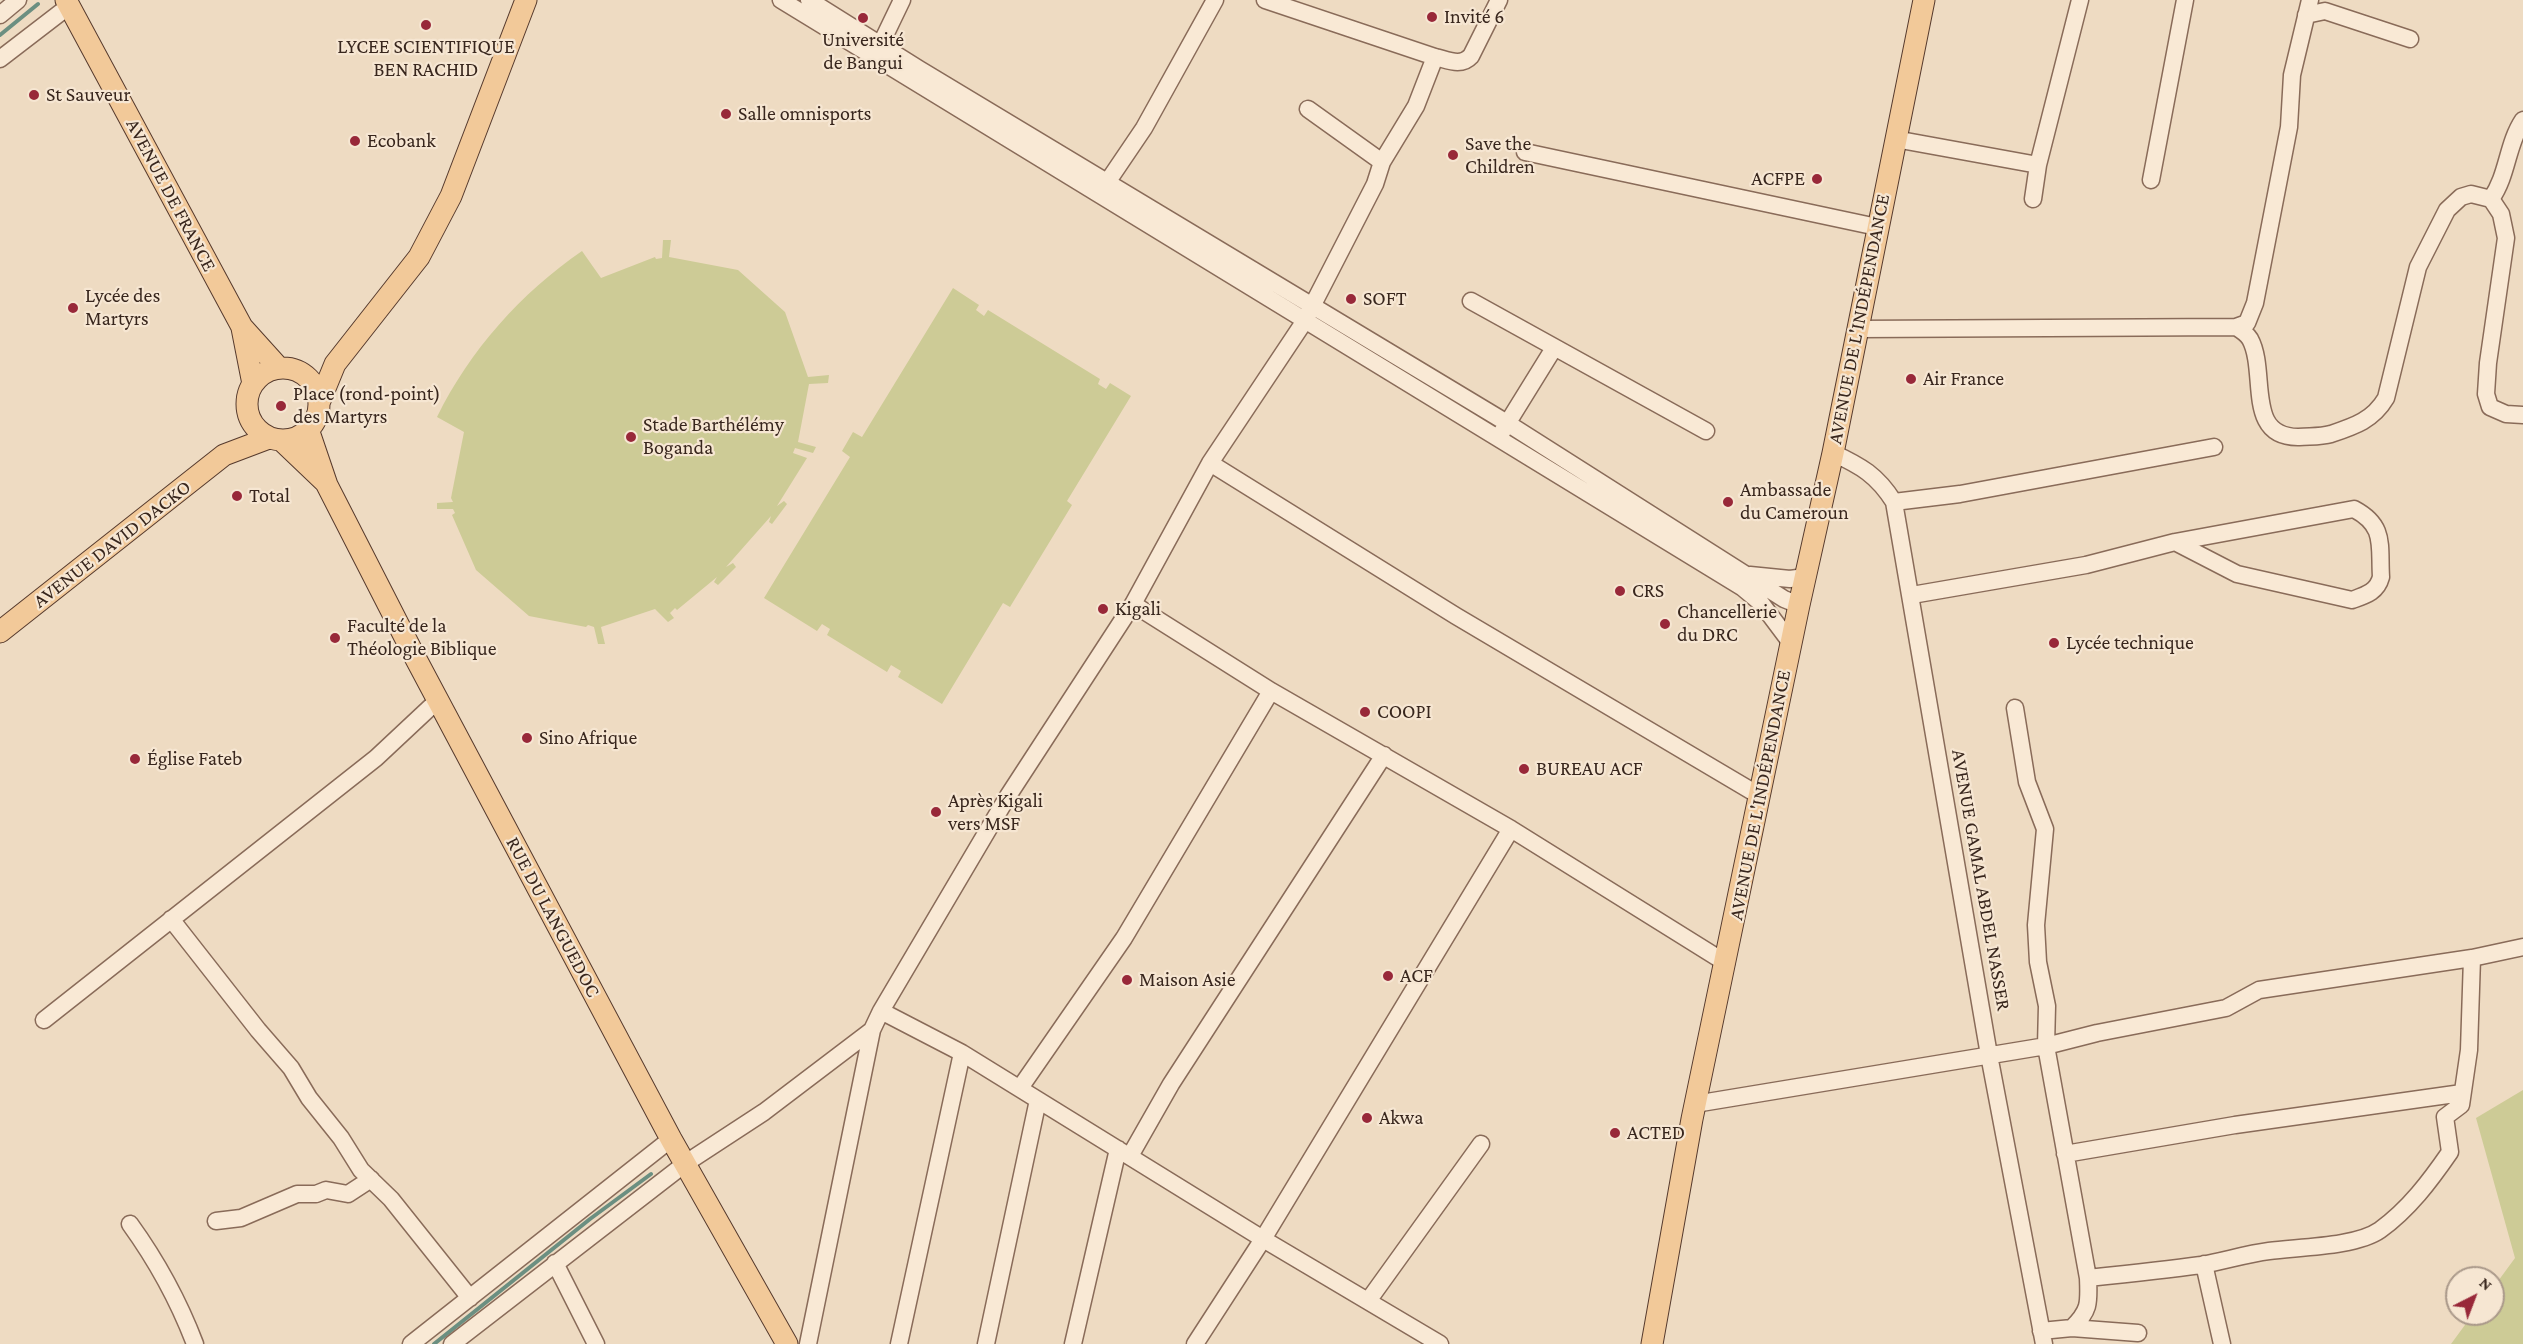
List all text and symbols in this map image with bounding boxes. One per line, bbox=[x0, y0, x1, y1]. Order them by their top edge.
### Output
place label: Invité 6 bbox=[1444, 5, 1504, 29]
marker: Invité 6 bbox=[1425, 10, 1439, 24]
marker: Université de Bangui bbox=[856, 11, 870, 25]
marker: LYCEE SCIENTIFIQUE BEN RACHID bbox=[419, 18, 433, 32]
place label: Université de Bangui bbox=[822, 28, 904, 75]
place label: LYCEE SCIENTIFIQUE BEN RACHID bbox=[337, 35, 515, 82]
place label: St Sauveur bbox=[46, 83, 130, 107]
marker: St Sauveur bbox=[27, 88, 41, 102]
place label: Salle omnisports bbox=[738, 102, 871, 126]
marker: Salle omnisports bbox=[719, 107, 733, 121]
street label: AVENUE DE FRANCE bbox=[121, 115, 221, 275]
place label: Ecobank bbox=[367, 129, 436, 153]
place label: Save the Children bbox=[1465, 132, 1535, 179]
marker: Ecobank bbox=[348, 134, 362, 148]
marker: Save the Children bbox=[1446, 148, 1460, 162]
place label: ACFPE bbox=[1751, 167, 1805, 191]
marker: ACFPE bbox=[1810, 172, 1824, 186]
street label: AVENUE DE L'INDÉPENDANCE bbox=[1823, 192, 1895, 446]
place label: Lycée des Martyrs bbox=[85, 284, 160, 331]
place label: SOFT bbox=[1363, 287, 1407, 311]
marker: SOFT bbox=[1344, 292, 1358, 306]
marker: Lycée des Martyrs bbox=[66, 301, 80, 315]
place label: Air France bbox=[1923, 367, 2004, 391]
marker: Air France bbox=[1904, 372, 1918, 386]
place label: Place (rond-point) des Martyrs bbox=[293, 382, 441, 429]
marker: Place (rond-point) des Martyrs bbox=[274, 399, 288, 413]
place label: Stade Barthélémy Boganda bbox=[643, 413, 784, 460]
marker: Stade Barthélémy Boganda bbox=[624, 430, 638, 444]
street label: AVENUE DAVID DACKO bbox=[28, 475, 196, 613]
place label: Ambassade du Cameroun bbox=[1740, 478, 1849, 525]
place label: Total bbox=[249, 484, 290, 508]
marker: Total bbox=[230, 489, 244, 503]
marker: Ambassade du Cameroun bbox=[1721, 495, 1735, 509]
place label: CRS bbox=[1632, 579, 1664, 603]
marker: CRS bbox=[1613, 584, 1627, 598]
place label: Kigali bbox=[1115, 597, 1161, 621]
place label: Chancellerie du DRC bbox=[1677, 600, 1777, 647]
marker: Kigali bbox=[1096, 602, 1110, 616]
place label: Faculté de la Théologie Biblique bbox=[347, 614, 497, 661]
marker: Chancellerie du DRC bbox=[1658, 617, 1672, 631]
marker: Faculté de la Théologie Biblique bbox=[328, 631, 342, 645]
place label: Lycée technique bbox=[2066, 631, 2194, 655]
marker: Lycée technique bbox=[2047, 636, 2061, 650]
street label: AVENUE DE L'INDÉPENDANCE bbox=[1724, 668, 1796, 922]
place label: COOPI bbox=[1377, 700, 1432, 724]
marker: COOPI bbox=[1358, 705, 1372, 719]
place label: Sino Afrique bbox=[539, 726, 637, 750]
marker: Sino Afrique bbox=[520, 731, 534, 745]
place label: Église Fateb bbox=[147, 747, 242, 771]
street label: AVENUE GAMAL ABDEL NASSER bbox=[1946, 747, 2016, 1013]
marker: Église Fateb bbox=[128, 752, 142, 766]
place label: BUREAU ACF bbox=[1536, 757, 1643, 781]
marker: BUREAU ACF bbox=[1517, 762, 1531, 776]
place label: Après Kigali vers MSF bbox=[948, 789, 1043, 836]
marker: Après Kigali vers MSF bbox=[929, 805, 943, 819]
street label: RUE DU LANGUEDOC bbox=[501, 833, 605, 1001]
place label: ACF bbox=[1400, 964, 1433, 988]
place label: Maison Asie bbox=[1139, 968, 1236, 992]
marker: ACF bbox=[1381, 969, 1395, 983]
marker: Maison Asie bbox=[1120, 973, 1134, 987]
place label: Akwa bbox=[1379, 1106, 1423, 1130]
marker: Akwa bbox=[1360, 1111, 1374, 1125]
place label: ACTED bbox=[1627, 1121, 1685, 1145]
marker: ACTED bbox=[1608, 1126, 1622, 1140]
north arrow bbox=[2445, 1266, 2505, 1326]
text: N bbox=[2476, 1274, 2496, 1294]

